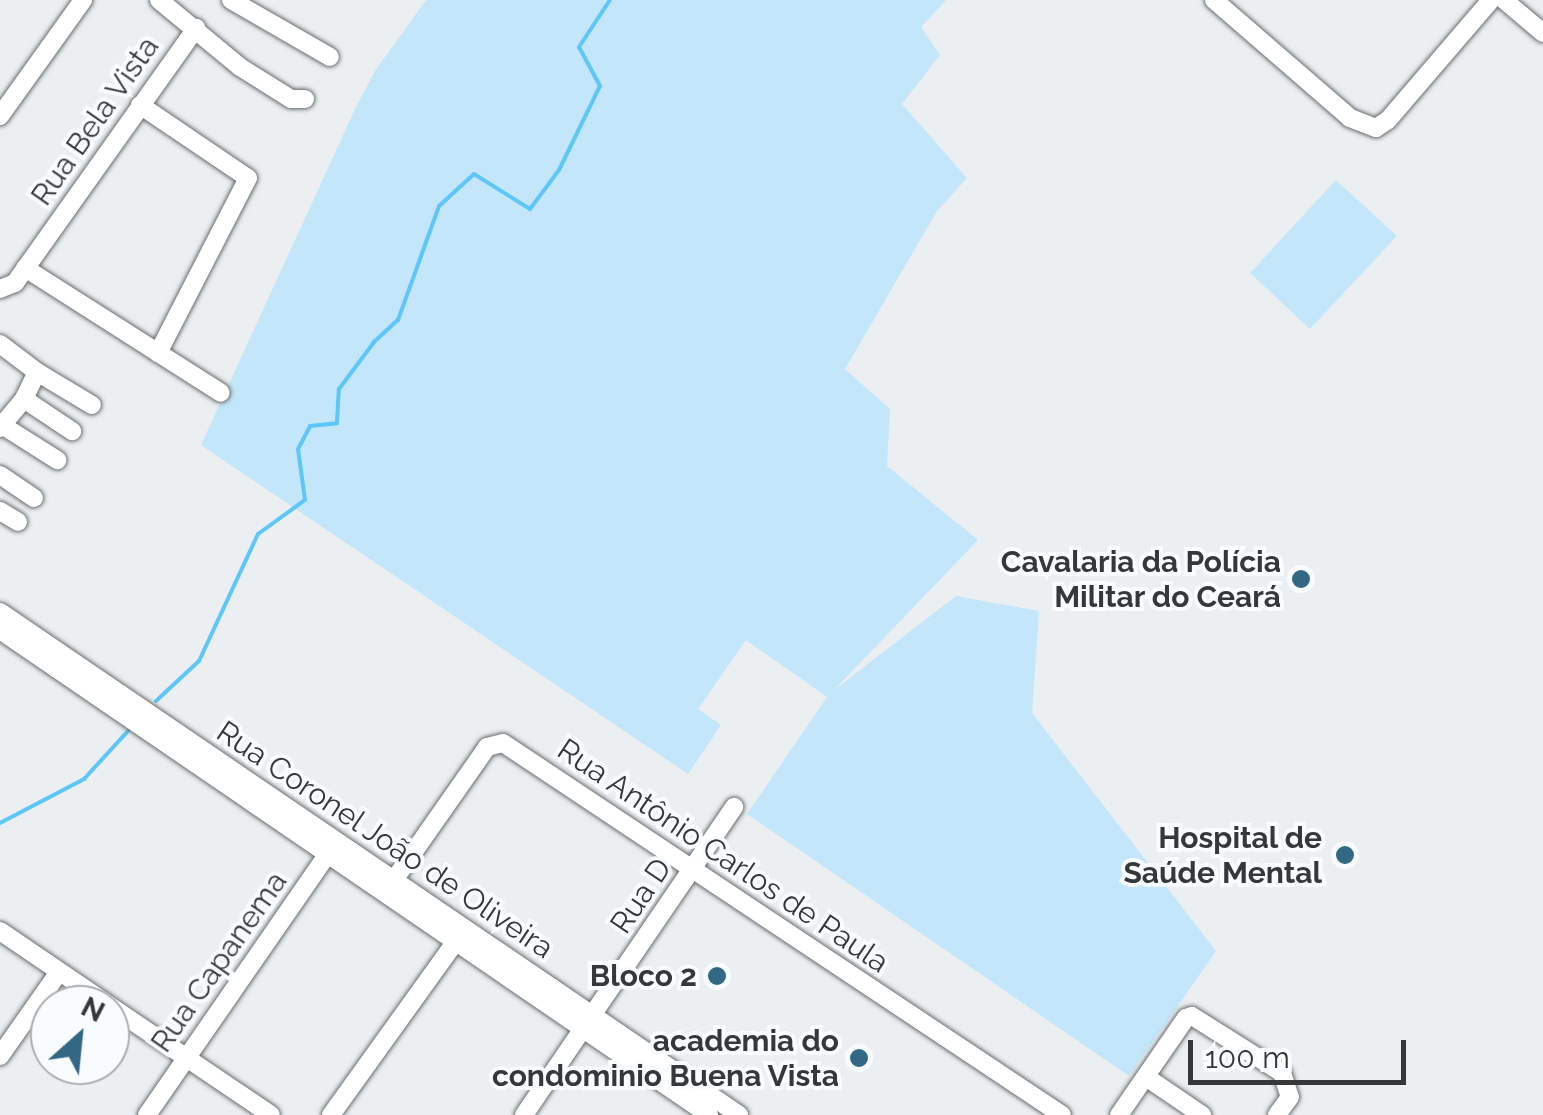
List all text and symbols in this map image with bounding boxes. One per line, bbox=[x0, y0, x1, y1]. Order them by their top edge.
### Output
street label: Rua Bela Vista bbox=[23, 29, 167, 213]
place label: Cavalaria da Polícia Militar do Ceará bbox=[1001, 544, 1281, 614]
marker: Cavalaria da Polícia Militar do Ceará bbox=[1290, 568, 1312, 590]
street label: Rua Coronel João de Oliveira bbox=[209, 713, 561, 967]
street label: Rua Antônio Carlos de Paula bbox=[550, 731, 896, 981]
place label: Hospital de Saúde Mental bbox=[1123, 820, 1322, 890]
marker: Hospital de Saúde Mental bbox=[1332, 842, 1358, 868]
street label: Rua D bbox=[603, 852, 679, 940]
street label: Rua Capanema bbox=[143, 865, 295, 1059]
place label: Bloco 2 bbox=[590, 958, 697, 994]
marker: Bloco 2 bbox=[706, 965, 728, 987]
north arrow bbox=[30, 985, 130, 1085]
text: N bbox=[76, 990, 110, 1029]
scale bar bbox=[1193, 1020, 1410, 1082]
place label: academia do condominio Buena Vista bbox=[491, 1023, 839, 1094]
text: 100 m bbox=[1205, 1040, 1290, 1075]
marker: academia do condominio Buena Vista bbox=[848, 1047, 870, 1069]

